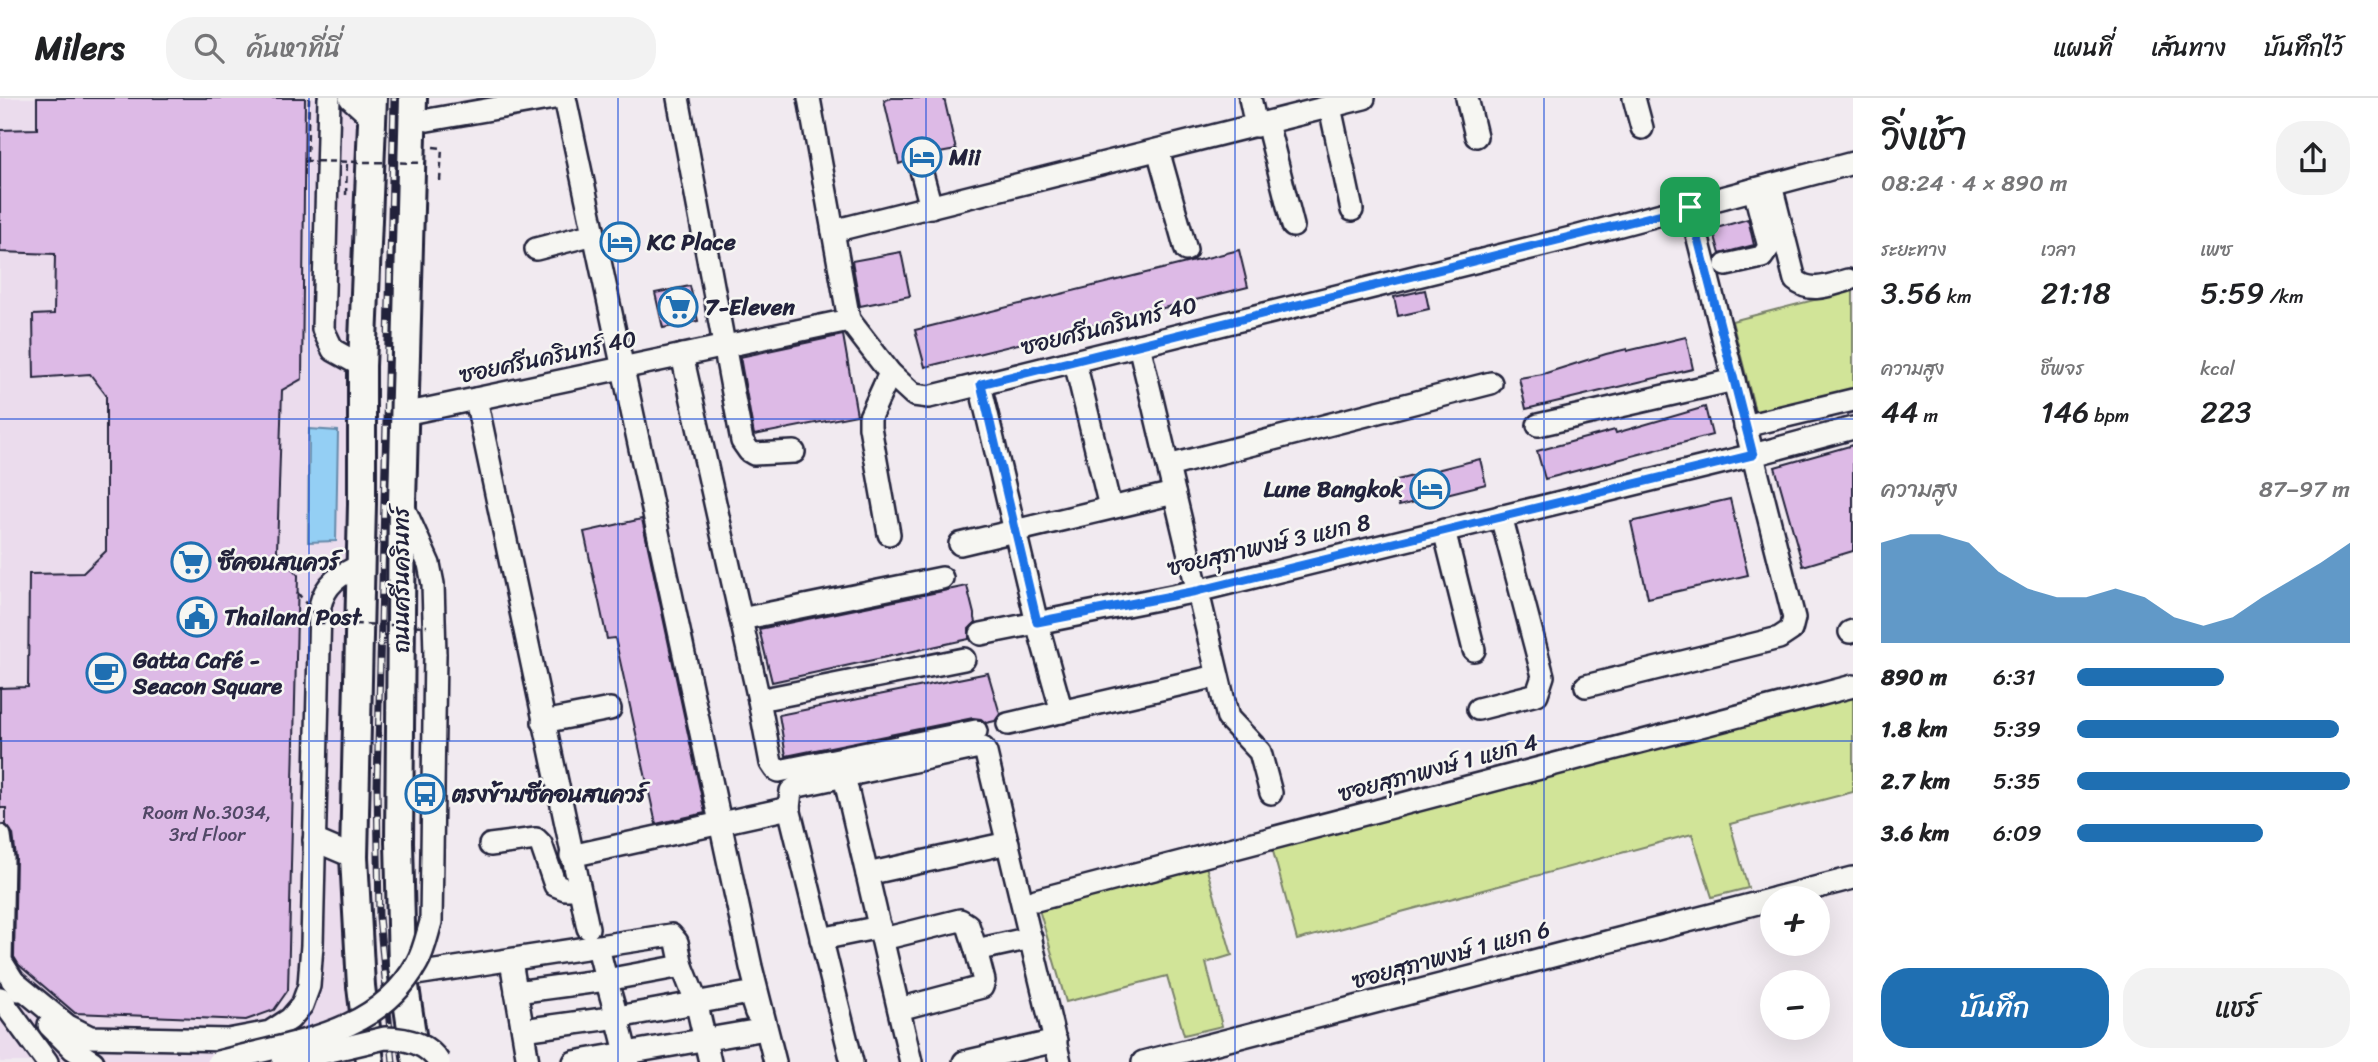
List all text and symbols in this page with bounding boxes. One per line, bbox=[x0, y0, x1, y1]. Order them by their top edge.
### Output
search box bbox=[166, 17, 656, 80]
text: Milers bbox=[35, 19, 124, 77]
text: ค้นหาที่นี่ bbox=[246, 25, 340, 71]
text: แผนที่ bbox=[2053, 27, 2113, 69]
text: เส้นทาง bbox=[2151, 27, 2226, 69]
text: บันทึกไว้ bbox=[2264, 27, 2343, 69]
icon: search bbox=[190, 29, 228, 67]
text: วิ่งเช้า bbox=[1881, 103, 1967, 170]
button: share bbox=[2276, 121, 2350, 195]
hotel icon: Mii bbox=[901, 136, 943, 178]
place label: Mii bbox=[948, 137, 982, 178]
text: 08:24 · 4 × 890 m bbox=[1881, 163, 2067, 204]
pin bbox=[1660, 177, 1720, 237]
icon: arrive bbox=[1671, 188, 1709, 226]
hotel icon: KC Place bbox=[599, 221, 641, 263]
place label: KC Place bbox=[646, 222, 736, 263]
text: ระยะทาง bbox=[1881, 233, 1946, 266]
text: เวลา bbox=[2041, 233, 2076, 266]
text: เพซ bbox=[2200, 233, 2232, 266]
text: 3.56 bbox=[1881, 266, 1942, 320]
text: 21:18 bbox=[2041, 266, 2111, 320]
text: 5:59 bbox=[2200, 266, 2264, 320]
text: km bbox=[1942, 280, 1972, 313]
text: /km bbox=[2264, 280, 2304, 313]
street label: ซอยศรีนครินทร์ 40 bbox=[1017, 284, 1201, 368]
supermarket icon: 7-Eleven bbox=[657, 286, 699, 328]
place label: 7-Eleven bbox=[705, 287, 795, 328]
street label: ซอยศรีนครินทร์ 40 bbox=[455, 318, 641, 396]
text: ความสูง bbox=[1881, 352, 1944, 385]
text: ชีพจร bbox=[2041, 352, 2084, 385]
text: kcal bbox=[2200, 352, 2235, 385]
text: 44 bbox=[1881, 385, 1919, 439]
text: 146 bbox=[2041, 385, 2089, 439]
text: 223 bbox=[2200, 385, 2251, 439]
text: m bbox=[1919, 399, 1938, 432]
text: bpm bbox=[2089, 399, 2129, 432]
hotel icon: Lune Bangkok bbox=[1409, 468, 1451, 510]
place label: Lune Bangkok bbox=[1263, 469, 1404, 510]
text: ความสูง bbox=[1881, 469, 1957, 510]
text: 87–97 m bbox=[2259, 469, 2350, 510]
street label: ซอยสุภาพงษ์ 3 แยก 8 bbox=[1163, 502, 1375, 588]
street label: ถนนศรีนครินทร์ bbox=[381, 503, 422, 653]
supermarket icon: ซีคอนสแควร์ bbox=[170, 541, 212, 583]
place label: ซีคอนสแควร์ bbox=[217, 542, 344, 583]
public building icon: Thailand Post bbox=[176, 596, 218, 638]
place label: Thailand Post bbox=[224, 597, 363, 638]
place label: Gatta Café - Seacon Square bbox=[132, 640, 283, 707]
cafe icon: Gatta Café - Seacon Square bbox=[85, 652, 127, 694]
text: 890 m bbox=[1881, 657, 1947, 698]
text: 6:31 bbox=[1993, 657, 2036, 698]
text: 1.8 km bbox=[1881, 709, 1948, 750]
text: 5:39 bbox=[1993, 709, 2041, 750]
street label: ซอยสุภาพงษ์ 1 แยก 4 bbox=[1334, 722, 1542, 814]
text: 2.7 km bbox=[1881, 761, 1950, 802]
text: 5:35 bbox=[1993, 761, 2041, 802]
bus stop icon: ตรงข้ามซีคอนสแควร์ bbox=[404, 773, 446, 815]
place label: ตรงข้ามซีคอนสแควร์ bbox=[451, 774, 651, 815]
house number: Room No.3034, 3rd Floor bbox=[143, 796, 271, 851]
text: 3.6 km bbox=[1881, 813, 1950, 854]
text: 6:09 bbox=[1993, 813, 2042, 854]
map controls bbox=[1760, 886, 1830, 1040]
button: + bbox=[1760, 886, 1830, 956]
street label: ซอยสุภาพงษ์ 1 แยก 6 bbox=[1347, 909, 1555, 1001]
button: บันทึก bbox=[1881, 968, 2109, 1048]
button: แชร์ bbox=[2123, 968, 2350, 1048]
button: − bbox=[1760, 970, 1830, 1040]

